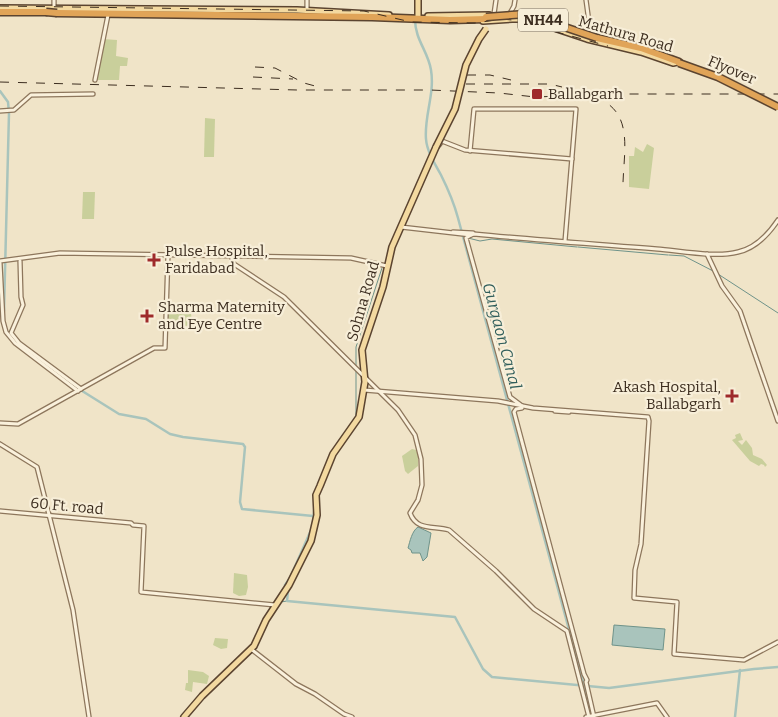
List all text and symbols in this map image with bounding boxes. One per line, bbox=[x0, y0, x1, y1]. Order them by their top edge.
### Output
road number: NH44 bbox=[518, 8, 568, 32]
street label: Mathura Road bbox=[576, 12, 676, 56]
street label: Flyover bbox=[705, 52, 759, 88]
place label: Ballabgarh bbox=[548, 85, 624, 103]
marker: Ballabgarh bbox=[530, 87, 544, 101]
place label: Pulse Hospital, Faridabad bbox=[165, 242, 268, 277]
marker: Pulse Hospital, Faridabad bbox=[147, 253, 161, 267]
street label: Sohna Road bbox=[343, 259, 383, 343]
water label: Gurgaon Canal bbox=[479, 281, 525, 391]
place label: Sharma Maternity and Eye Centre bbox=[158, 298, 285, 333]
marker: Sharma Maternity and Eye Centre bbox=[140, 309, 154, 323]
place label: Akash Hospital, Ballabgarh bbox=[613, 378, 722, 413]
marker: Akash Hospital, Ballabgarh bbox=[725, 389, 739, 403]
street label: 60 Ft. road bbox=[30, 494, 104, 518]

